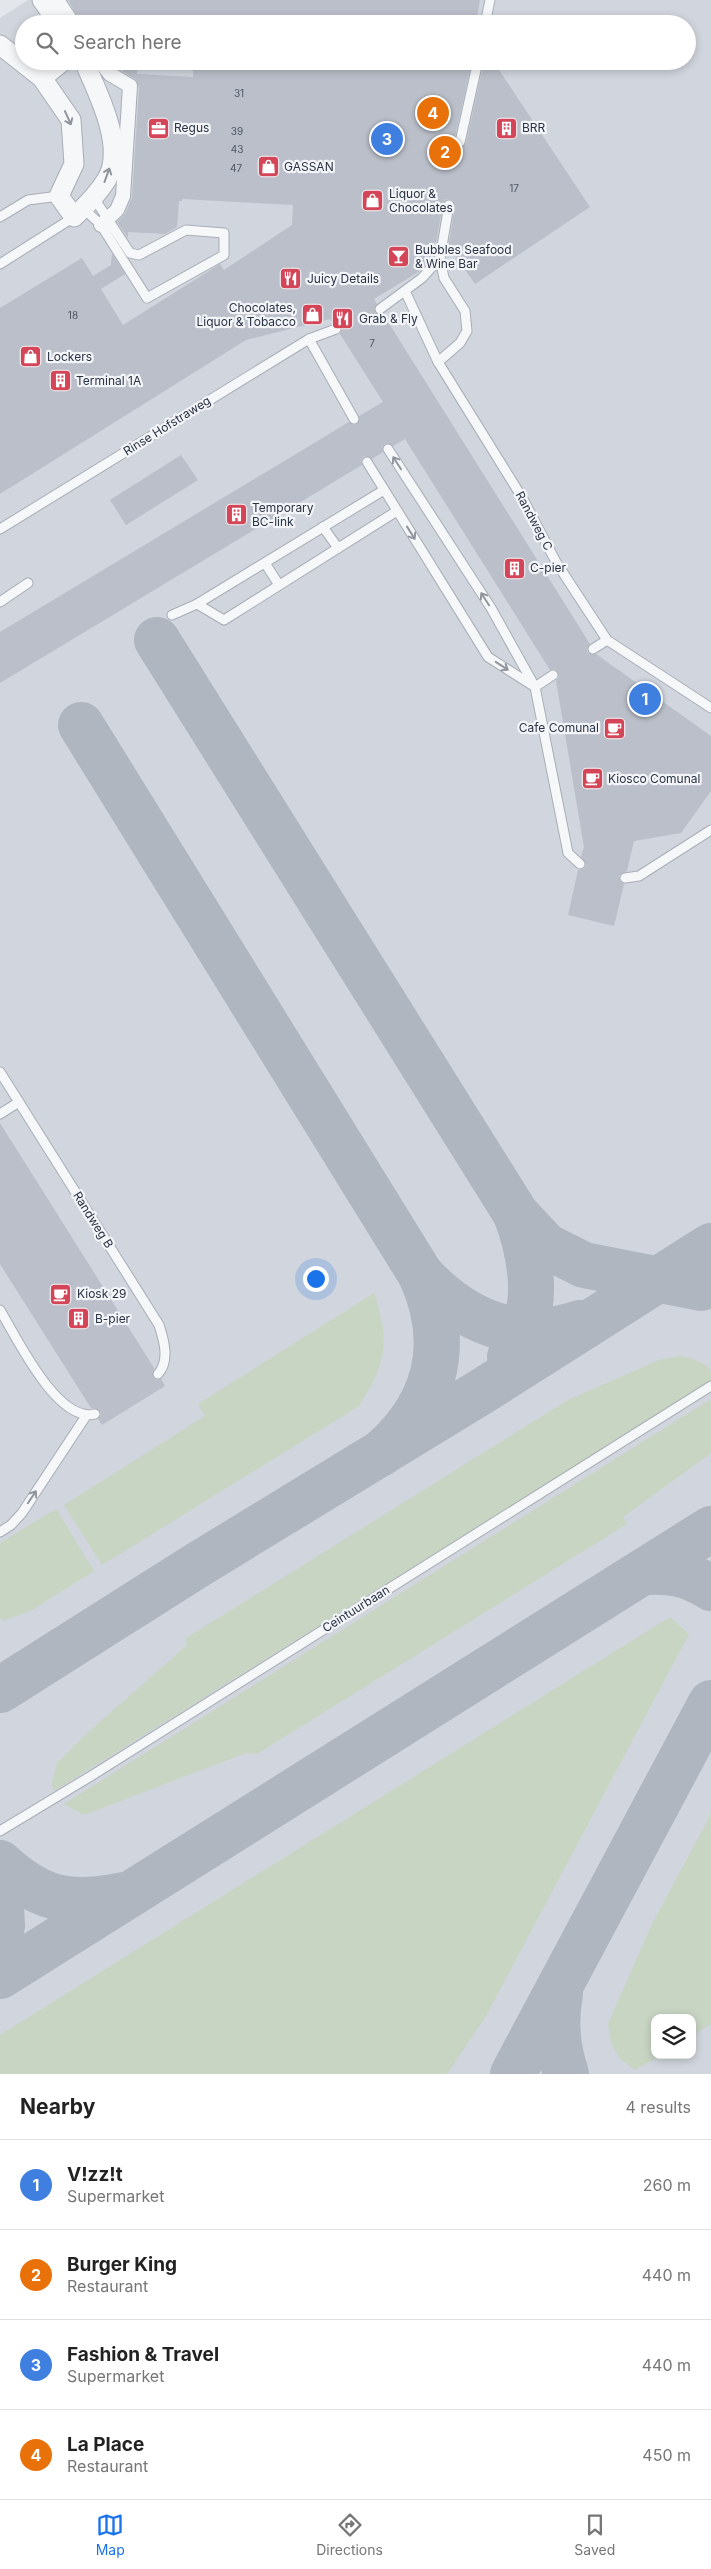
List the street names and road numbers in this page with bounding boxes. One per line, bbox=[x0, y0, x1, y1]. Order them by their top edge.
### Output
street label: Rinse Hofstraweg bbox=[120, 393, 213, 458]
street label: Randweg C bbox=[513, 489, 556, 553]
street label: Randweg B bbox=[70, 1189, 117, 1251]
street label: Ceintuurbaan bbox=[319, 1582, 392, 1635]

